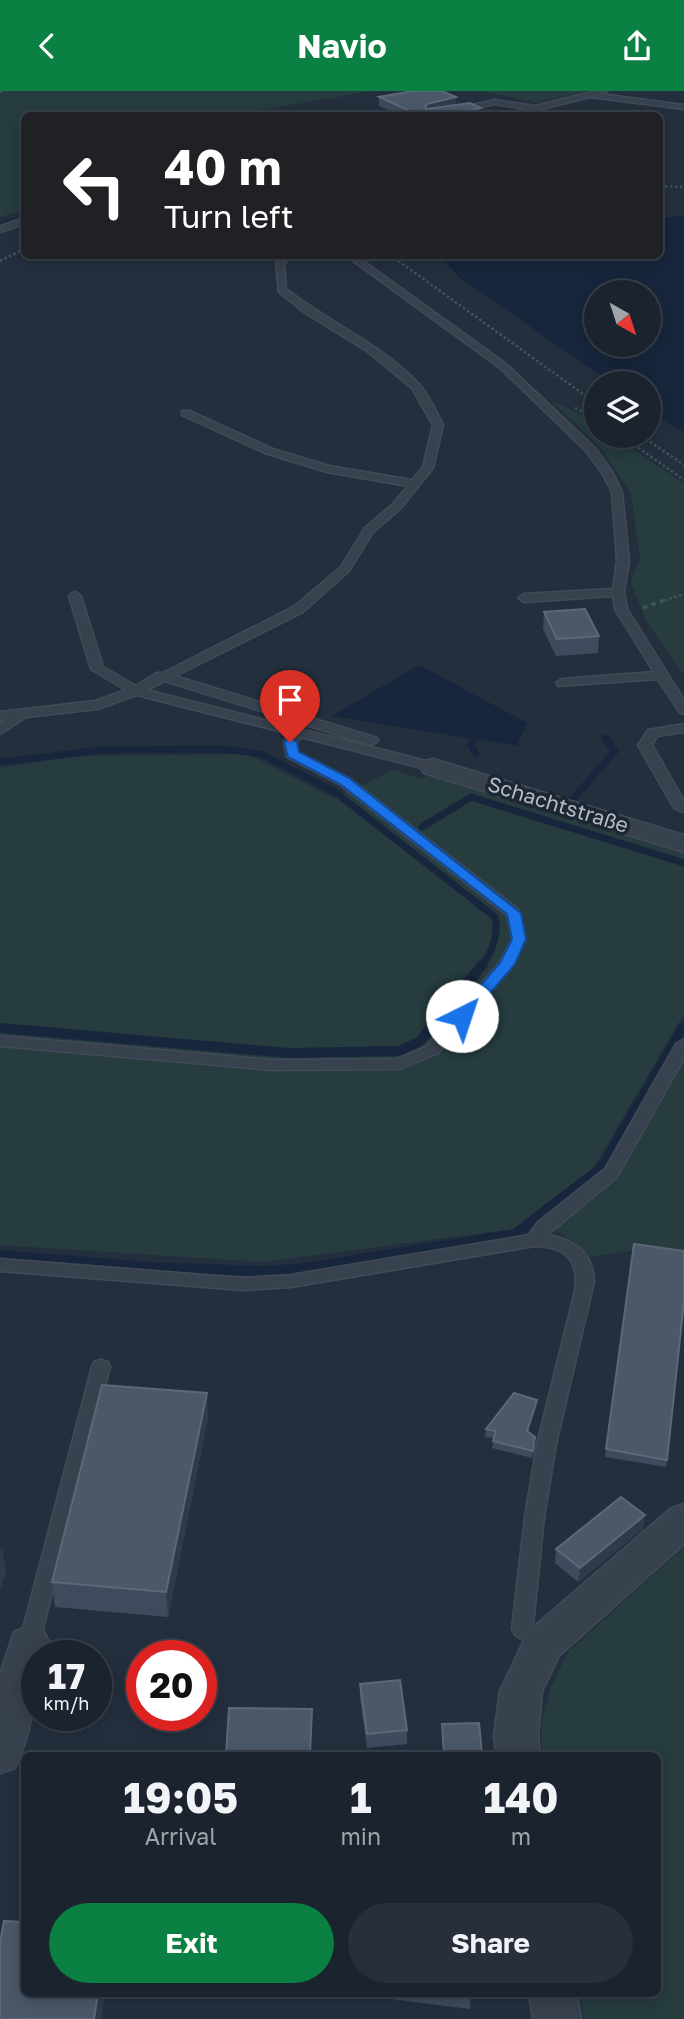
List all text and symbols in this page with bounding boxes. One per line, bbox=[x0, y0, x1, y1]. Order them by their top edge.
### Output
icon: back bbox=[28, 27, 66, 65]
text: Navio bbox=[297, 27, 387, 65]
icon: share bbox=[618, 27, 656, 65]
text: 40 m bbox=[164, 137, 282, 196]
icon: left bbox=[49, 140, 140, 231]
text: Turn left bbox=[164, 197, 293, 235]
north arrow bbox=[584, 280, 662, 357]
map controls bbox=[584, 280, 661, 448]
button: layers bbox=[584, 371, 661, 448]
pin bbox=[260, 670, 320, 742]
icon: arrive bbox=[271, 681, 309, 719]
street label: Schachtstraße bbox=[485, 770, 632, 838]
position arrow bbox=[425, 979, 499, 1053]
speed limit sign: 20 bbox=[126, 1640, 217, 1731]
text: 17 bbox=[48, 1655, 85, 1697]
text: km/h bbox=[44, 1692, 89, 1714]
text: 19:05 bbox=[123, 1772, 238, 1822]
text: 1 bbox=[350, 1772, 372, 1822]
text: 140 bbox=[483, 1772, 559, 1822]
text: Arrival bbox=[145, 1822, 217, 1850]
text: min bbox=[340, 1822, 381, 1850]
text: m bbox=[511, 1822, 531, 1850]
button: Exit bbox=[49, 1903, 334, 1983]
button: Share bbox=[348, 1903, 633, 1983]

